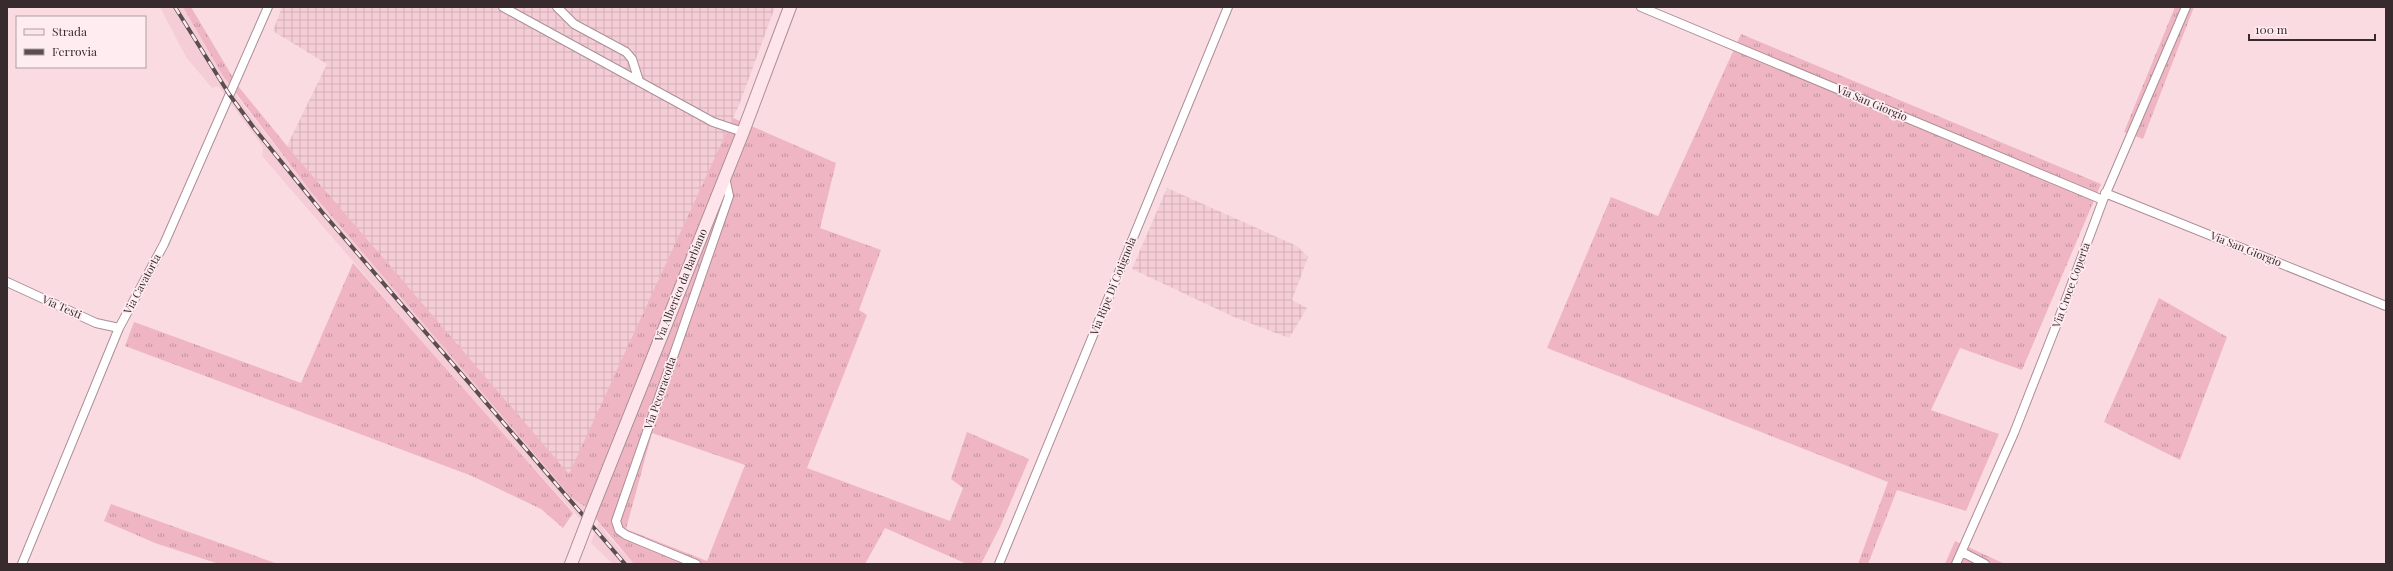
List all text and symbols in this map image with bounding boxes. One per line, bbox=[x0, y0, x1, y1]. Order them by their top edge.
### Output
legend bbox=[16, 16, 146, 68]
scale bar bbox=[2249, 16, 2375, 42]
text: 100 m bbox=[2255, 21, 2288, 37]
text: Strada bbox=[52, 23, 87, 39]
text: Ferrovia bbox=[52, 43, 97, 59]
street label: Via San Giorgio bbox=[1834, 80, 1910, 124]
street label: Via Alberico da Barbiano bbox=[651, 226, 710, 344]
street label: Via San Giorgio bbox=[2207, 227, 2284, 270]
street label: Via Ripe Di Cotignola bbox=[1086, 234, 1139, 338]
street label: Via Croce Coperta bbox=[2048, 240, 2093, 330]
street label: Via Cavatorta bbox=[119, 251, 164, 317]
street label: Via Testi bbox=[39, 291, 84, 322]
street label: Via Pecoracotta bbox=[640, 354, 679, 432]

